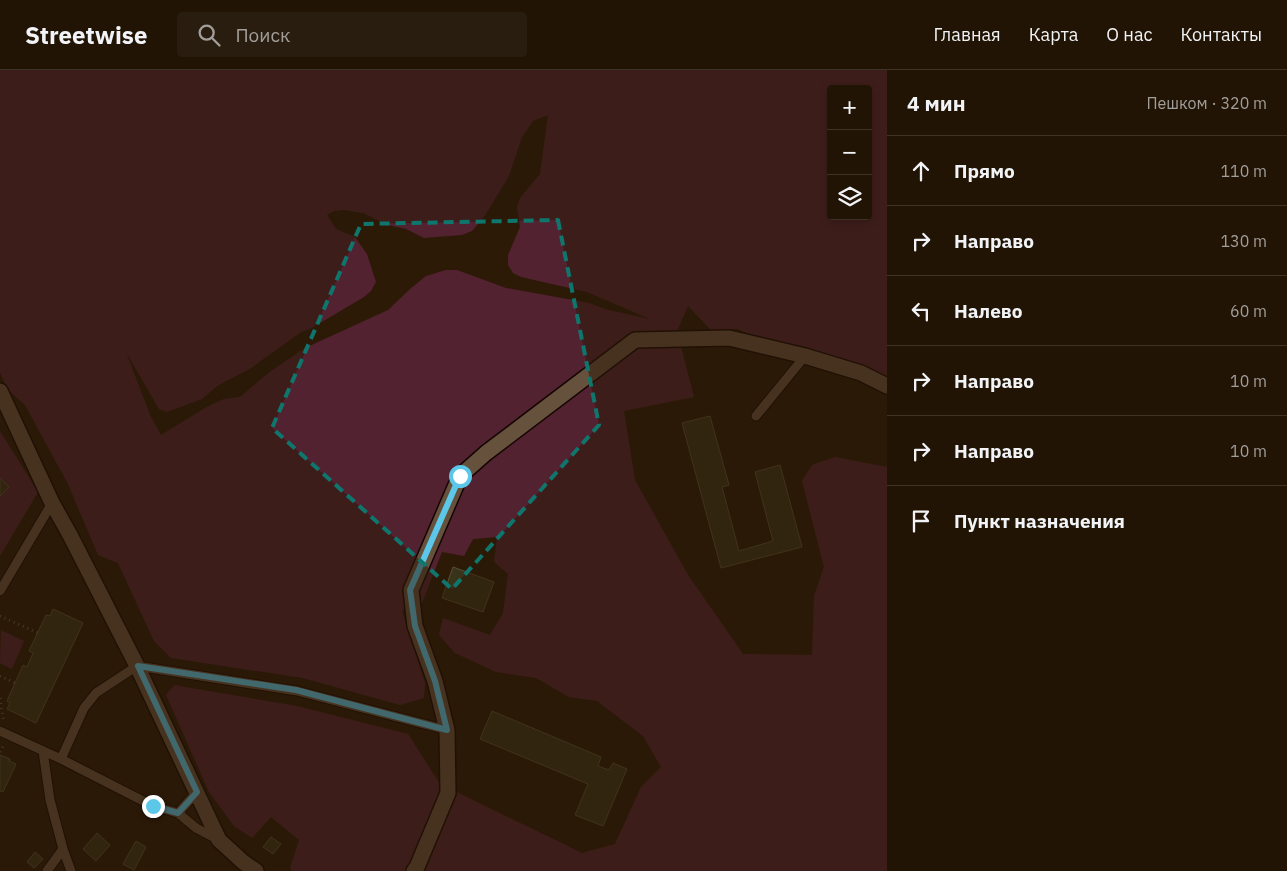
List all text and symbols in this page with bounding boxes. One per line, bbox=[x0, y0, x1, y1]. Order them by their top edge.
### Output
search box bbox=[177, 12, 527, 57]
text: Streetwise bbox=[25, 19, 147, 51]
icon: search bbox=[195, 21, 223, 49]
text: Поиск bbox=[235, 23, 290, 47]
text: Главная bbox=[933, 23, 1001, 46]
text: Карта bbox=[1029, 23, 1078, 46]
text: О нас bbox=[1106, 23, 1153, 46]
text: Контакты bbox=[1181, 23, 1262, 46]
map controls bbox=[827, 85, 872, 220]
button: + bbox=[827, 85, 872, 130]
text: 4 мин bbox=[907, 89, 966, 117]
text: Пешком · 320 m bbox=[1146, 93, 1267, 113]
button: − bbox=[827, 130, 872, 175]
icon: ahead bbox=[907, 157, 935, 185]
text: Прямо bbox=[954, 159, 1015, 183]
text: 110 m bbox=[1220, 161, 1267, 181]
button: layers bbox=[827, 175, 872, 220]
icon: right bbox=[907, 227, 935, 255]
text: Направо bbox=[954, 229, 1034, 253]
text: 130 m bbox=[1220, 231, 1267, 251]
icon: left bbox=[907, 297, 935, 325]
text: Налево bbox=[954, 299, 1023, 323]
text: 60 m bbox=[1230, 301, 1267, 321]
icon: right bbox=[907, 367, 935, 395]
text: Направо bbox=[954, 369, 1034, 393]
text: 10 m bbox=[1230, 371, 1267, 391]
icon: right bbox=[907, 437, 935, 465]
text: Направо bbox=[954, 439, 1034, 463]
text: 10 m bbox=[1230, 441, 1267, 461]
route start bbox=[449, 465, 472, 488]
icon: arrive bbox=[907, 507, 935, 535]
text: Пункт назначения bbox=[954, 509, 1125, 533]
route end bbox=[142, 795, 165, 818]

